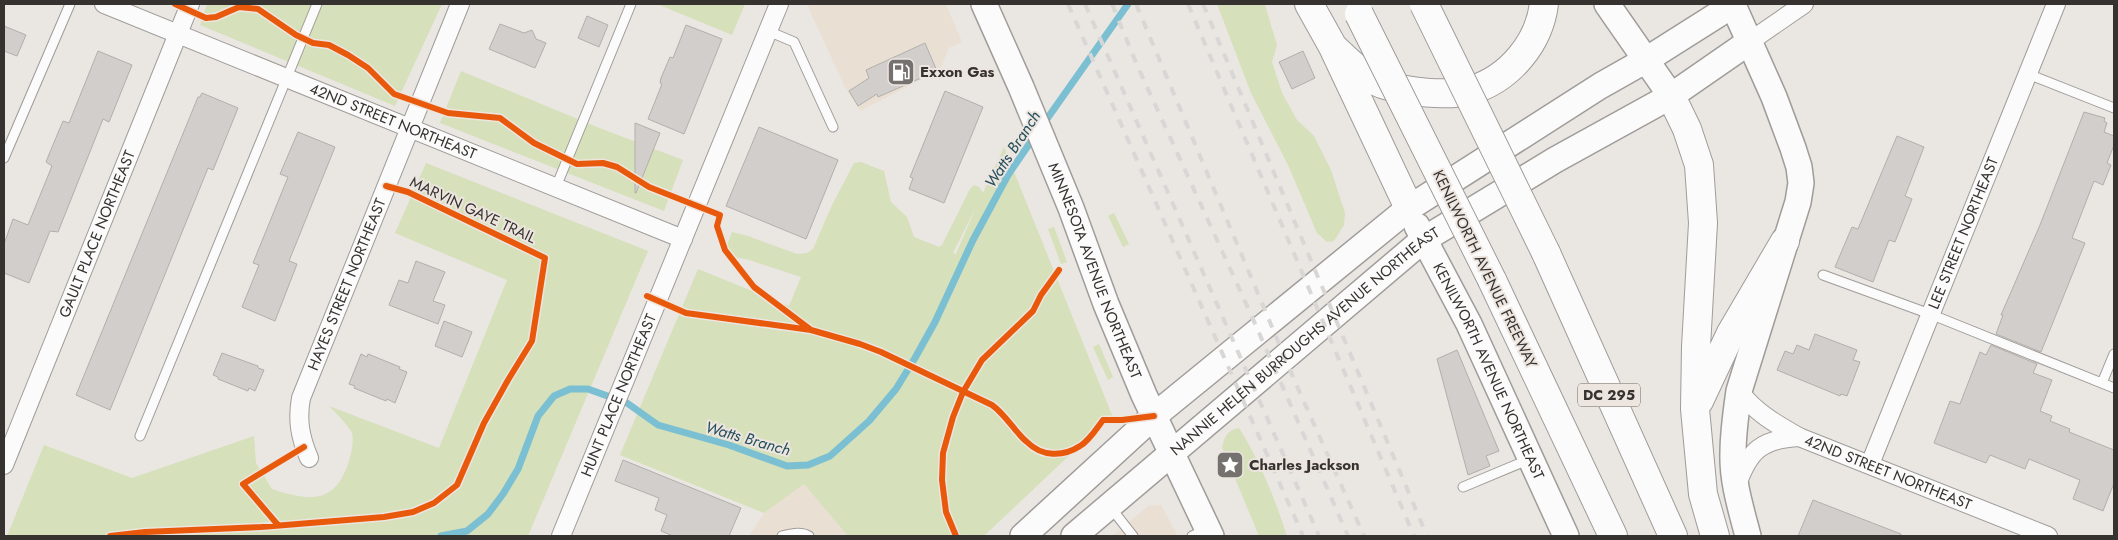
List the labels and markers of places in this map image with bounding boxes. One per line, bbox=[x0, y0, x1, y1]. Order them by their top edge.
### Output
fuel station icon: Exxon Gas bbox=[886, 57, 916, 87]
place label: Exxon Gas bbox=[920, 61, 995, 83]
place icon: Charles Jackson bbox=[1215, 450, 1245, 480]
place label: Charles Jackson bbox=[1249, 454, 1360, 476]

